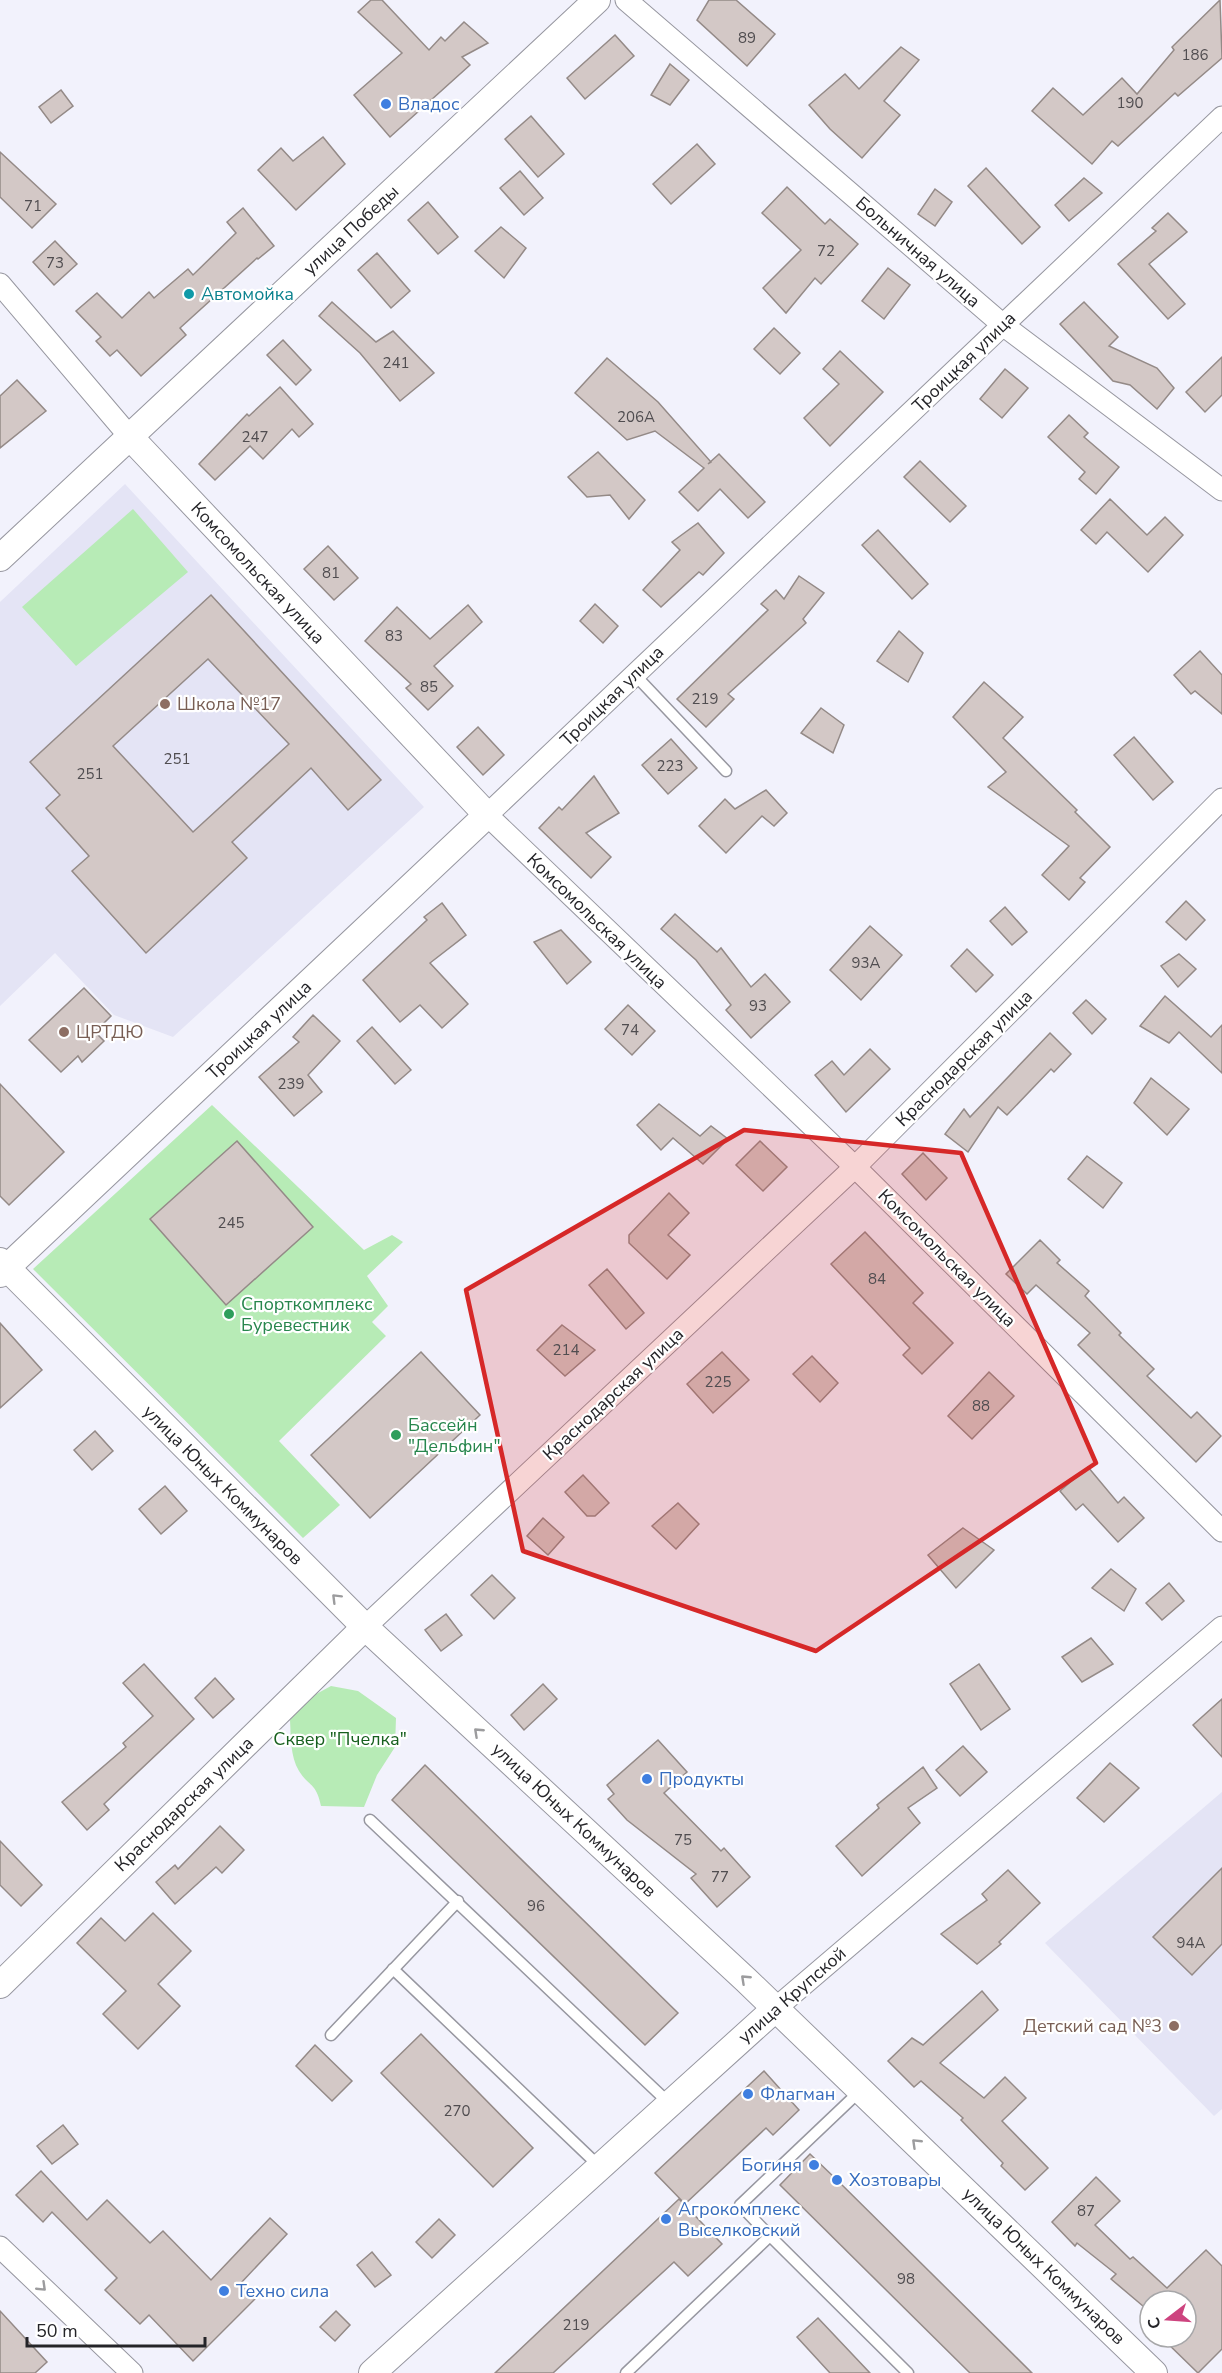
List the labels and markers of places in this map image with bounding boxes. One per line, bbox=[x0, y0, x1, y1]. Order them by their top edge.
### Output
place label: Владос bbox=[398, 92, 460, 116]
marker: Владос bbox=[379, 97, 393, 111]
place label: Автомойка bbox=[201, 282, 294, 306]
marker: Автомойка bbox=[182, 287, 196, 301]
place label: Школа №17 bbox=[177, 692, 281, 716]
marker: Школа №17 bbox=[158, 697, 172, 711]
place label: ЦРТДЮ bbox=[76, 1020, 144, 1044]
marker: ЦРТДЮ bbox=[57, 1025, 71, 1039]
place label: Cпорткомплекс Буревестник bbox=[241, 1292, 373, 1337]
marker: Cпорткомплекс Буревестник bbox=[222, 1307, 236, 1321]
place label: Бассейн "Дельфин" bbox=[408, 1413, 500, 1458]
marker: Бассейн "Дельфин" bbox=[389, 1428, 403, 1442]
place label: Продукты bbox=[659, 1767, 744, 1791]
marker: Продукты bbox=[640, 1772, 654, 1786]
place label: Детский сад №3 bbox=[1023, 2014, 1162, 2038]
marker: Детский сад №3 bbox=[1167, 2019, 1181, 2033]
place label: Флагман bbox=[760, 2082, 835, 2106]
marker: Флагман bbox=[741, 2087, 755, 2101]
place label: Богиня bbox=[741, 2153, 802, 2177]
marker: Богиня bbox=[807, 2158, 821, 2172]
place label: Хозтовары bbox=[849, 2168, 941, 2192]
marker: Хозтовары bbox=[830, 2173, 844, 2187]
place label: Агрокомплекс Выселковский bbox=[678, 2197, 800, 2242]
marker: Агрокомплекс Выселковский bbox=[659, 2212, 673, 2226]
place label: Техно сила bbox=[236, 2279, 329, 2303]
marker: Техно сила bbox=[217, 2284, 231, 2298]

